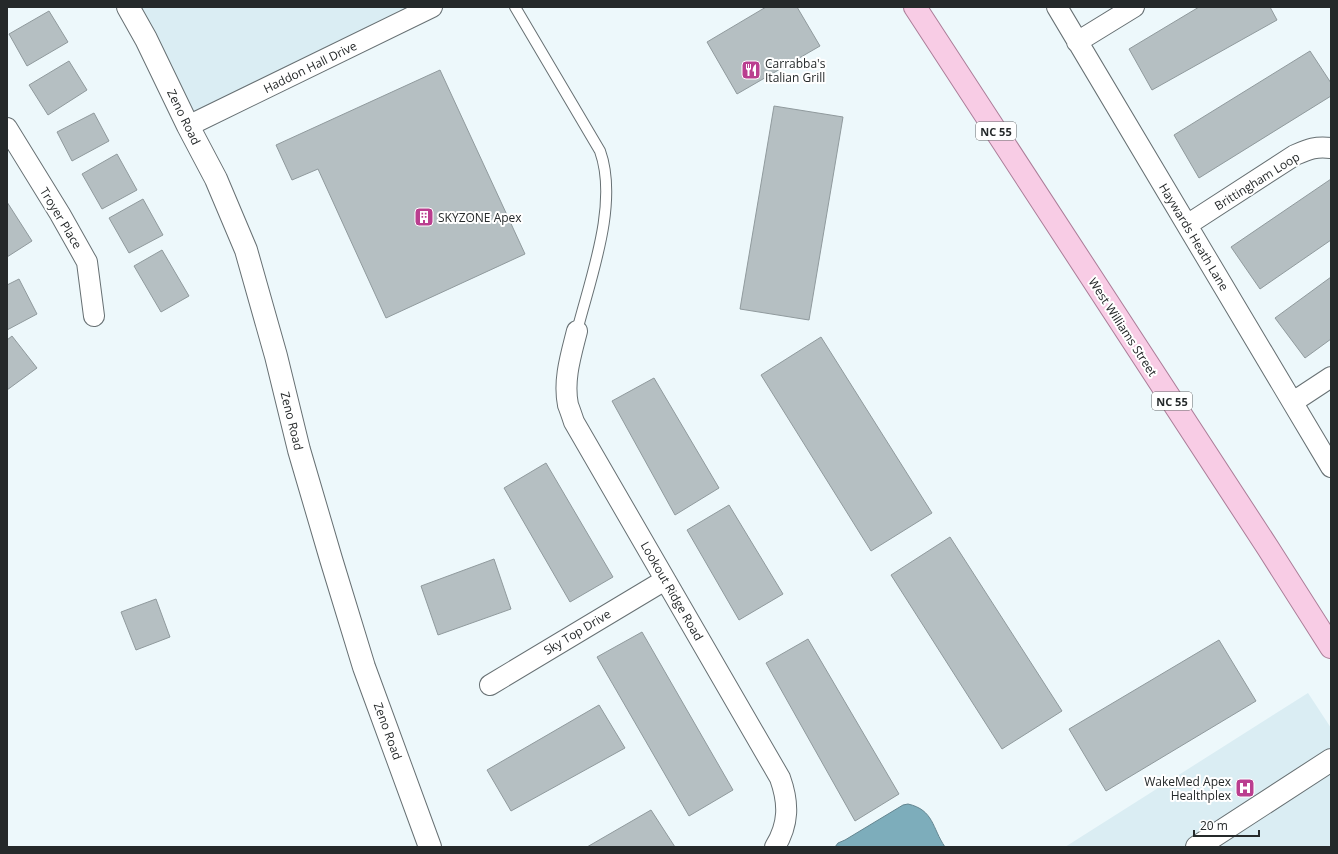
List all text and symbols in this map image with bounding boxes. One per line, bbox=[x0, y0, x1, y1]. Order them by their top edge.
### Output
street label: Haddon Hall Drive bbox=[260, 37, 360, 97]
place label: Carrabba's Italian Grill bbox=[765, 55, 826, 86]
restaurant icon: Carrabba's Italian Grill bbox=[740, 59, 762, 81]
street label: Zeno Road bbox=[163, 86, 205, 148]
road number: NC 55 bbox=[976, 122, 1016, 140]
street label: Brittingham Loop bbox=[1211, 148, 1303, 214]
street label: Haywards Heath Lane bbox=[1155, 180, 1233, 294]
street label: Troyer Place bbox=[36, 184, 86, 252]
building icon: SKYZONE Apex bbox=[413, 206, 435, 228]
place label: SKYZONE Apex bbox=[438, 209, 522, 226]
street label: West Williams Street bbox=[1085, 274, 1161, 380]
street label: Zeno Road bbox=[277, 390, 307, 452]
road number: NC 55 bbox=[1152, 392, 1192, 410]
street label: Lookout Ridge Road bbox=[637, 538, 707, 644]
street label: Sky Top Drive bbox=[540, 605, 614, 659]
street label: Zeno Road bbox=[370, 700, 406, 762]
place label: WakeMed Apex Healthplex bbox=[1144, 773, 1232, 804]
hospital icon: WakeMed Apex Healthplex bbox=[1234, 777, 1256, 799]
scale bar bbox=[1194, 812, 1259, 838]
text: 20 m bbox=[1200, 817, 1228, 834]

